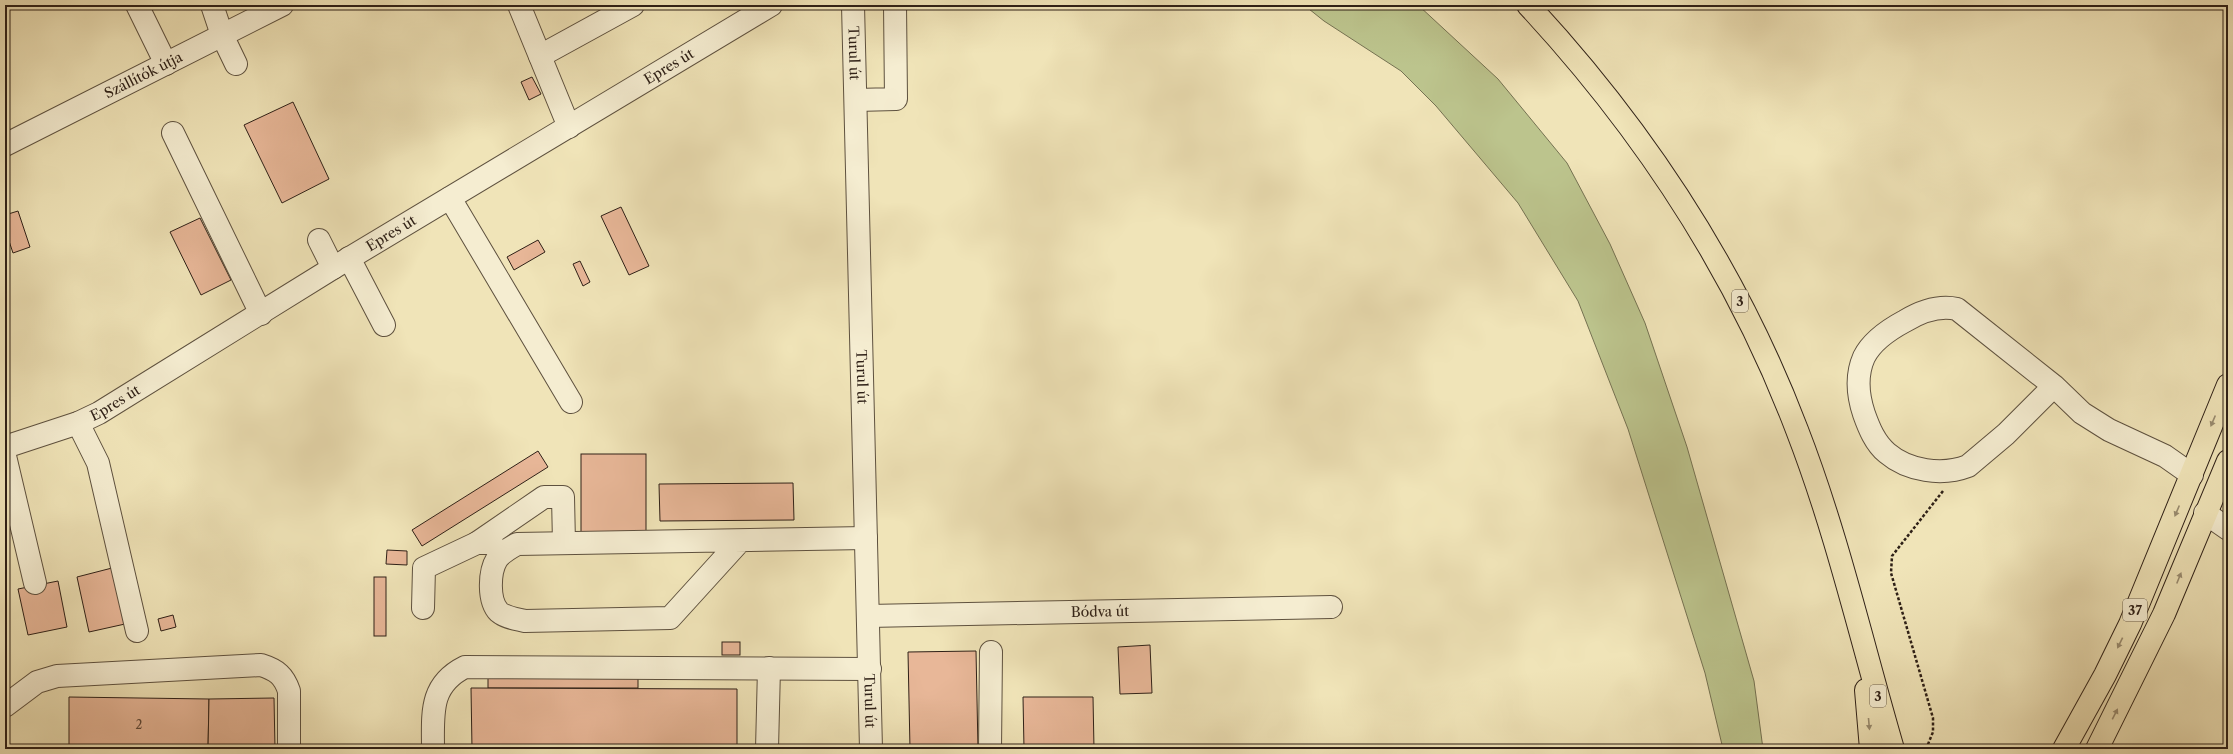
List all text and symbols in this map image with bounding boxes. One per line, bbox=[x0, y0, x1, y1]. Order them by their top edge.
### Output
street label: Turul út bbox=[845, 26, 864, 80]
street label: Epres út bbox=[640, 44, 697, 88]
street label: Szállítók útja bbox=[101, 48, 186, 102]
street label: Epres út bbox=[363, 211, 419, 255]
road number: 3 bbox=[1732, 290, 1748, 312]
street label: Turul út bbox=[852, 349, 872, 404]
street label: Epres út bbox=[87, 381, 143, 425]
one-way arrow bbox=[2210, 416, 2216, 427]
one-way arrow bbox=[2174, 505, 2180, 517]
one-way arrow bbox=[2176, 572, 2182, 584]
road number: 37 bbox=[2123, 599, 2147, 621]
street label: Bódva út bbox=[1071, 602, 1129, 621]
one-way arrow bbox=[2117, 638, 2123, 649]
street label: Turul út bbox=[860, 673, 879, 728]
road number: 3 bbox=[1870, 685, 1886, 707]
one-way arrow bbox=[2112, 709, 2119, 720]
house number: 2 bbox=[136, 717, 143, 732]
one-way arrow bbox=[1866, 718, 1872, 730]

